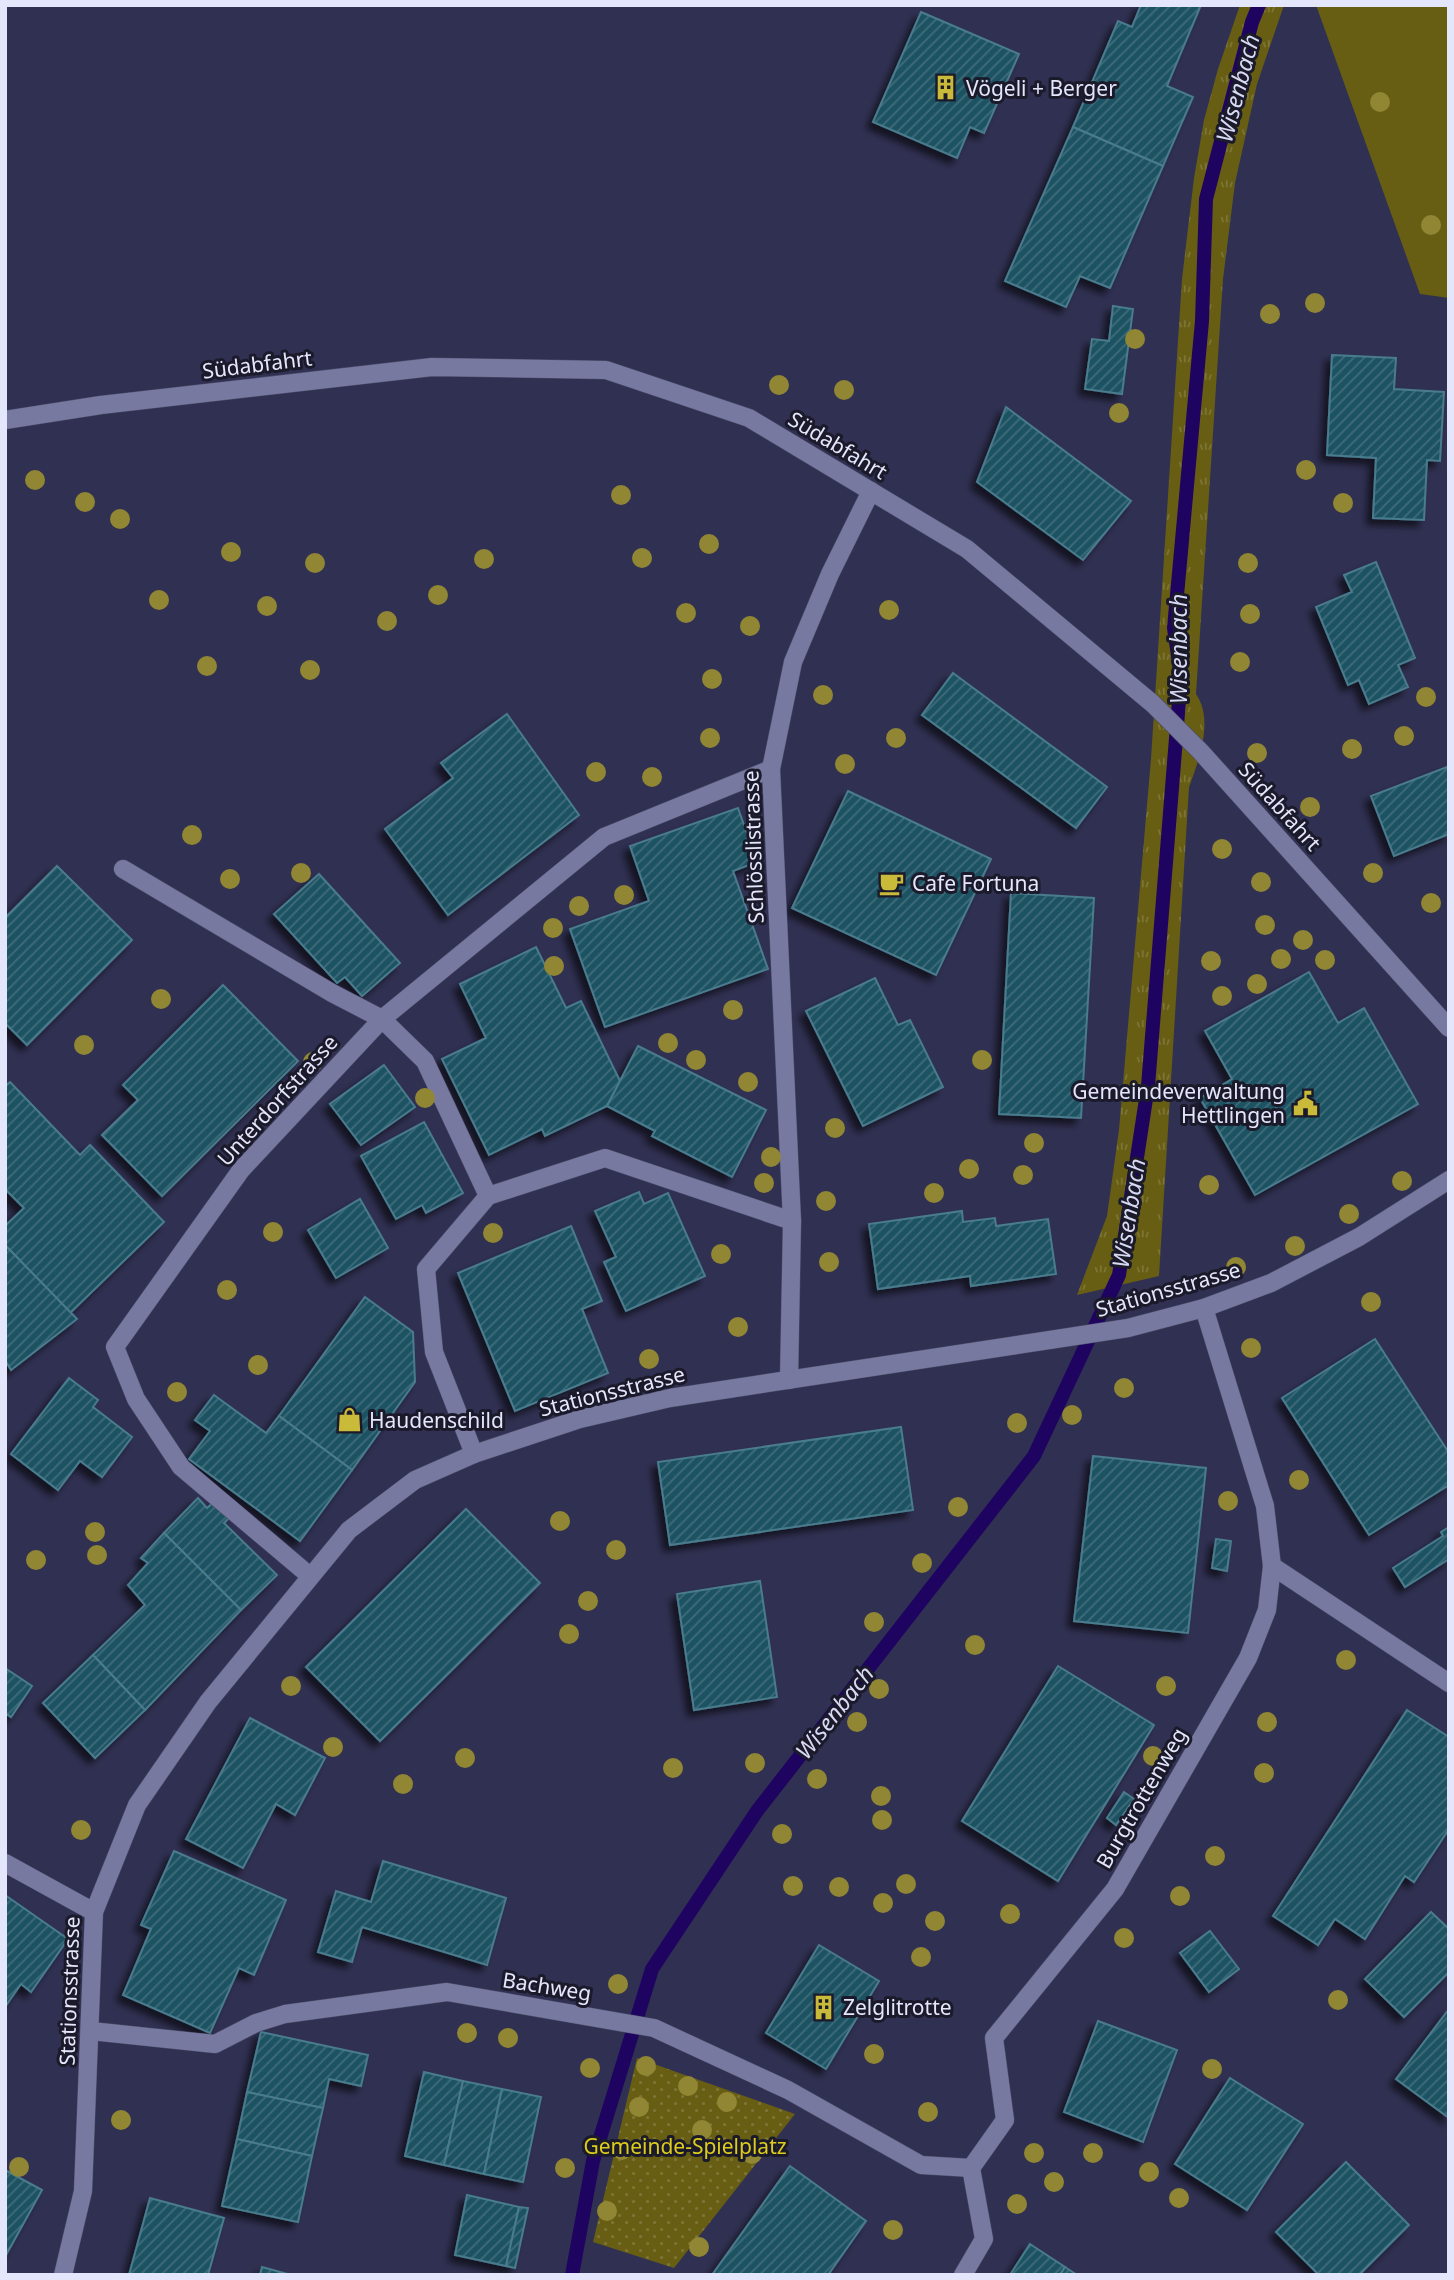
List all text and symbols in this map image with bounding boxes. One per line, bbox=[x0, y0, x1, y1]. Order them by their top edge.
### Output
water label: Wisenbach bbox=[1207, 30, 1267, 146]
building icon: Vögeli + Berger bbox=[932, 74, 960, 102]
place label: Vögeli + Berger bbox=[966, 74, 1117, 102]
street label: Südabfahrt bbox=[201, 343, 314, 385]
street label: Südabfahrt bbox=[783, 405, 893, 486]
water label: Wisenbach bbox=[1162, 594, 1194, 704]
street label: Südabfahrt bbox=[1233, 756, 1328, 857]
street label: Schlösslistrasse bbox=[736, 770, 770, 924]
cafe icon: Cafe Fortuna bbox=[878, 869, 906, 897]
place label: Cafe Fortuna bbox=[912, 869, 1039, 897]
street label: Unterdorfstrasse bbox=[211, 1029, 343, 1171]
place label: Gemeindeverwaltung Hettlingen bbox=[1072, 1077, 1285, 1129]
public building icon: Gemeindeverwaltung Hettlingen bbox=[1291, 1089, 1319, 1117]
water label: Wisenbach bbox=[1104, 1156, 1152, 1270]
street label: Stationsstrasse bbox=[1092, 1255, 1244, 1323]
street label: Stationsstrasse bbox=[536, 1359, 688, 1423]
shop icon: Haudenschild bbox=[335, 1406, 363, 1434]
place label: Haudenschild bbox=[369, 1406, 504, 1434]
water label: Wisenbach bbox=[787, 1659, 881, 1765]
street label: Burgtrottenweg bbox=[1089, 1723, 1193, 1873]
street label: Stationsstrasse bbox=[52, 1916, 86, 2066]
street label: Bachweg bbox=[500, 1965, 594, 2007]
building icon: Zelglitrotte bbox=[809, 1993, 837, 2021]
place label: Zelglitrotte bbox=[843, 1993, 952, 2021]
park label: Gemeinde-Spielplatz bbox=[583, 2132, 787, 2160]

